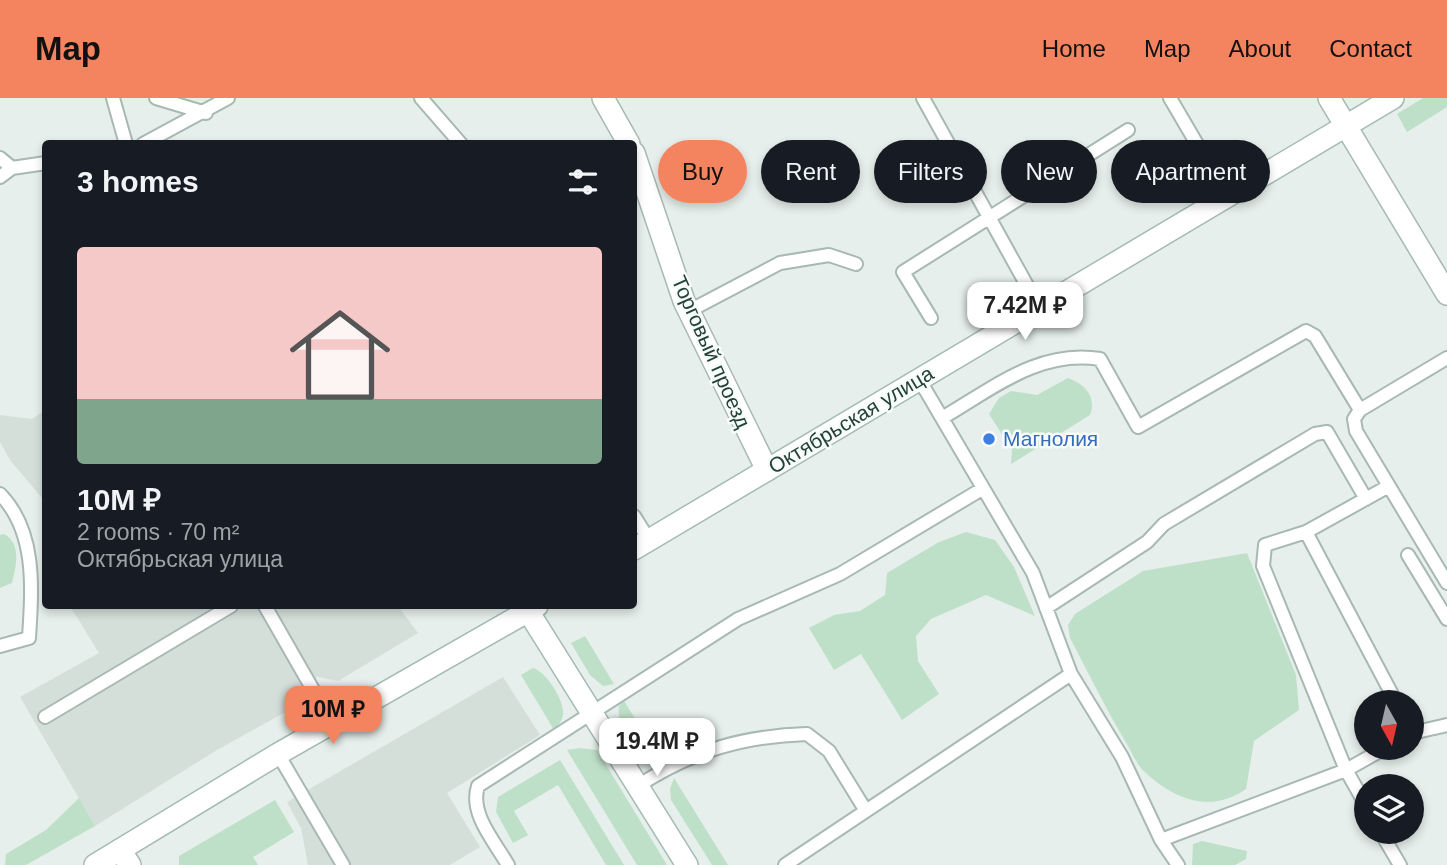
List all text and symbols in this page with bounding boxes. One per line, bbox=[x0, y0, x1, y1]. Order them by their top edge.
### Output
text: Map bbox=[35, 30, 101, 67]
text: Home bbox=[1042, 35, 1106, 62]
text: Map bbox=[1144, 35, 1191, 62]
text: About bbox=[1229, 35, 1291, 62]
text: Contact bbox=[1329, 35, 1412, 62]
chip: Buy bbox=[658, 140, 747, 203]
chip: Rent bbox=[761, 140, 860, 203]
chip: Filters bbox=[874, 140, 987, 203]
chip: New bbox=[1001, 140, 1097, 203]
chip: Apartment bbox=[1111, 140, 1270, 203]
icon: filters bbox=[564, 163, 602, 201]
text: 3 homes bbox=[77, 165, 199, 198]
street label: Торговый проезд bbox=[667, 272, 755, 432]
pin: 7.42M ₽ bbox=[960, 282, 1090, 342]
icon: home bbox=[277, 292, 403, 418]
text: 7.42M ₽ bbox=[983, 292, 1067, 318]
street label: Октябрьская улица bbox=[764, 361, 938, 478]
place label: Магнолия bbox=[1003, 427, 1098, 450]
marker: Магнолия bbox=[981, 431, 997, 447]
text: 10M ₽ bbox=[77, 483, 161, 516]
text: 2 rooms · 70 m² bbox=[77, 519, 239, 545]
text: Октябрьская улица bbox=[77, 546, 283, 572]
pin: 10M ₽ bbox=[284, 686, 382, 746]
north arrow bbox=[1354, 690, 1424, 760]
map controls bbox=[1354, 690, 1424, 844]
text: 10M ₽ bbox=[301, 696, 365, 722]
pin: 19.4M ₽ bbox=[592, 718, 722, 778]
text: 19.4M ₽ bbox=[615, 728, 699, 754]
button: layers bbox=[1354, 774, 1424, 844]

